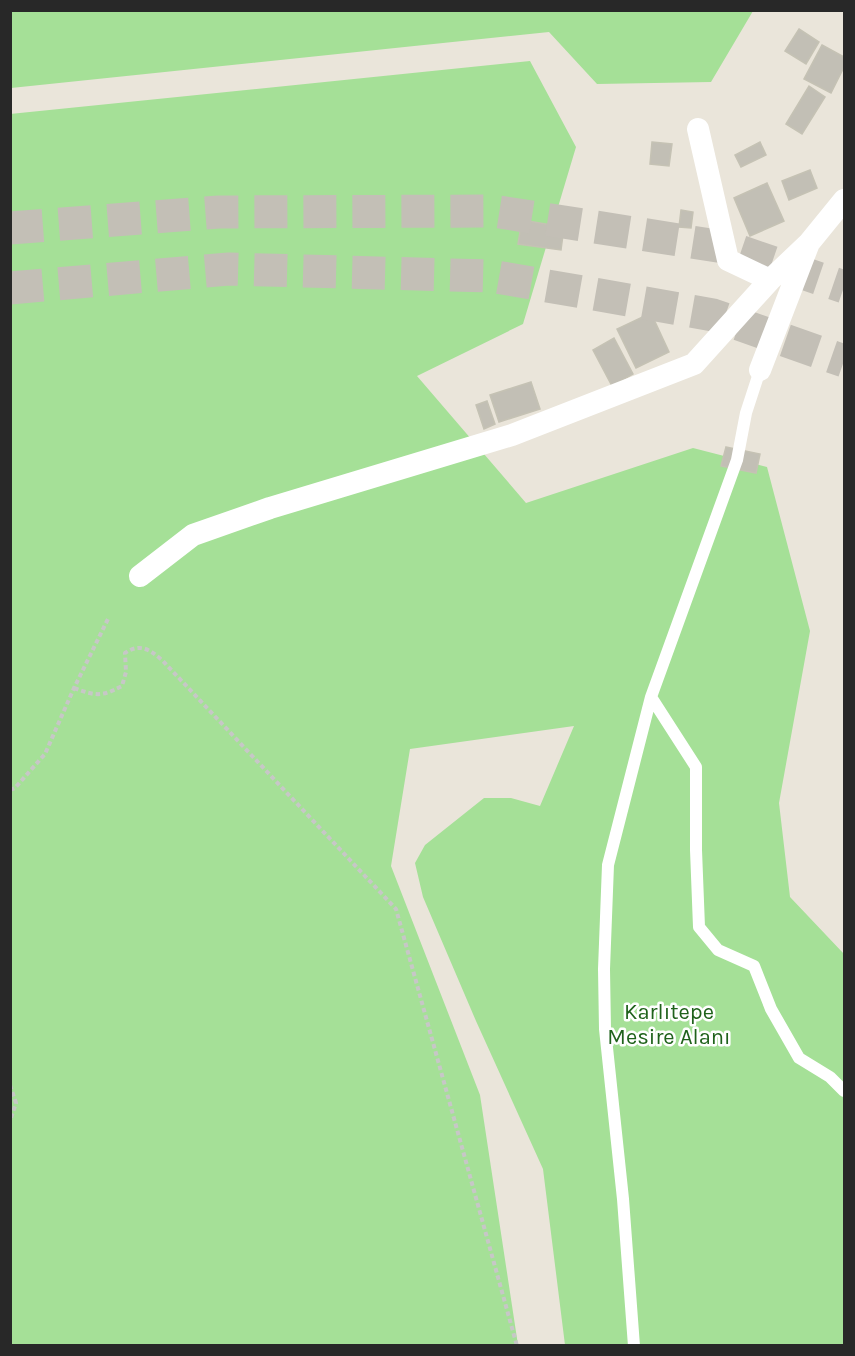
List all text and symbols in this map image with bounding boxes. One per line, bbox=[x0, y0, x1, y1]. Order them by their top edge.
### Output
park label: Karlıtepe Mesire Alanı bbox=[607, 999, 731, 1050]

